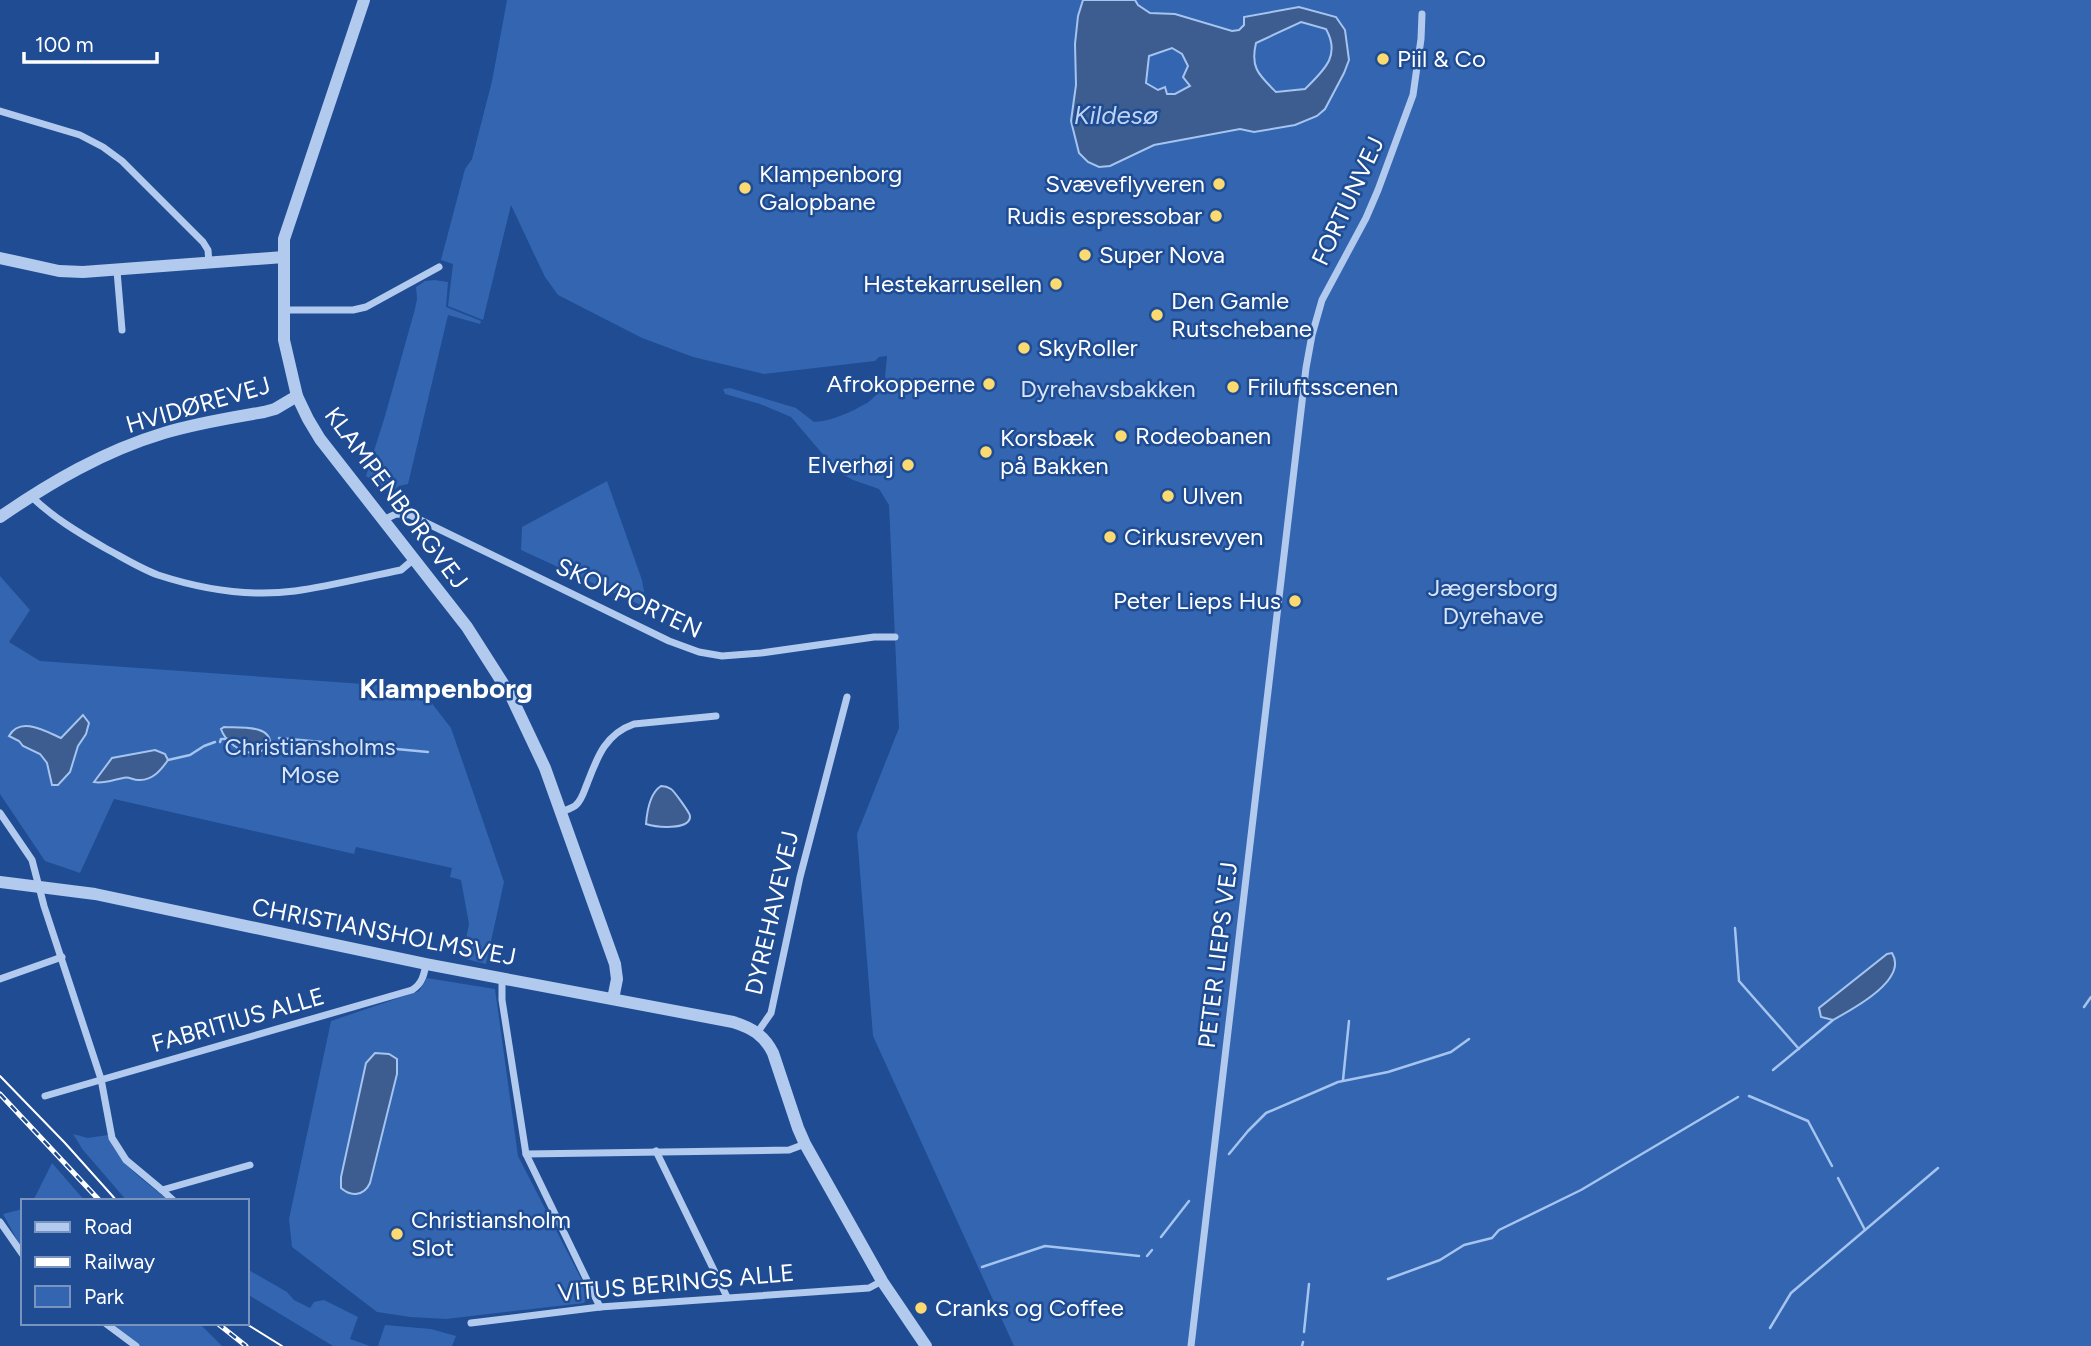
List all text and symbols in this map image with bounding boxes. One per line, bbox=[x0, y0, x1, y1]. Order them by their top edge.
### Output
scale bar bbox=[24, 21, 158, 65]
text: 100 m bbox=[35, 32, 94, 57]
place label: Piil & Co bbox=[1397, 44, 1486, 73]
marker: Piil & Co bbox=[1375, 51, 1391, 67]
water label: Kildesø bbox=[1074, 99, 1159, 131]
street label: FORTUNVEJ bbox=[1305, 132, 1390, 270]
place label: Klampenborg Galopbane bbox=[759, 159, 902, 216]
place label: Svæveflyveren bbox=[1045, 169, 1205, 198]
marker: Svæveflyveren bbox=[1211, 176, 1227, 192]
marker: Klampenborg Galopbane bbox=[737, 180, 753, 196]
place label: Rudis espressobar bbox=[1006, 201, 1202, 230]
marker: Rudis espressobar bbox=[1208, 208, 1224, 224]
place label: Super Nova bbox=[1099, 240, 1225, 269]
marker: Super Nova bbox=[1077, 247, 1093, 263]
place label: Hestekarrusellen bbox=[863, 269, 1042, 298]
marker: Hestekarrusellen bbox=[1048, 276, 1064, 292]
place label: Den Gamle Rutschebane bbox=[1171, 286, 1312, 343]
marker: Den Gamle Rutschebane bbox=[1149, 307, 1165, 323]
place label: SkyRoller bbox=[1038, 333, 1138, 362]
marker: SkyRoller bbox=[1016, 340, 1032, 356]
place label: Afrokopperne bbox=[826, 369, 975, 398]
street label: HVIDØREVEJ bbox=[122, 370, 273, 439]
place label: Friluftsscenen bbox=[1247, 372, 1398, 401]
park label: Dyrehavsbakken bbox=[1020, 374, 1196, 403]
marker: Afrokopperne bbox=[981, 376, 997, 392]
marker: Friluftsscenen bbox=[1225, 379, 1241, 395]
street label: KLAMPENBORGVEJ bbox=[319, 401, 474, 594]
place label: Rodeobanen bbox=[1135, 421, 1271, 450]
place label: Korsbæk på Bakken bbox=[1000, 423, 1109, 480]
marker: Rodeobanen bbox=[1113, 428, 1129, 444]
marker: Korsbæk på Bakken bbox=[978, 444, 994, 460]
place label: Elverhøj bbox=[807, 450, 894, 479]
marker: Elverhøj bbox=[900, 457, 916, 473]
place label: Ulven bbox=[1182, 481, 1243, 510]
marker: Ulven bbox=[1160, 488, 1176, 504]
place label: Cirkusrevyen bbox=[1124, 522, 1263, 551]
marker: Cirkusrevyen bbox=[1102, 529, 1118, 545]
street label: SKOVPORTEN bbox=[552, 551, 707, 644]
park label: Jægersborg Dyrehave bbox=[1428, 573, 1558, 630]
place label: Peter Lieps Hus bbox=[1113, 586, 1281, 615]
marker: Peter Lieps Hus bbox=[1287, 593, 1303, 609]
district label: Klampenborg bbox=[359, 671, 533, 705]
park label: Christiansholms Mose bbox=[224, 732, 396, 789]
street label: DYREHAVEVEJ bbox=[739, 828, 804, 998]
street label: PETER LIEPS VEJ bbox=[1192, 860, 1243, 1050]
street label: CHRISTIANSHOLMSVEJ bbox=[250, 892, 519, 971]
street label: FABRITIUS ALLE bbox=[148, 981, 328, 1058]
legend bbox=[21, 1199, 248, 1325]
place label: Christiansholm Slot bbox=[411, 1205, 571, 1262]
text: Road bbox=[84, 1214, 132, 1239]
marker: Christiansholm Slot bbox=[389, 1226, 405, 1242]
text: Railway bbox=[84, 1249, 155, 1274]
street label: VITUS BERINGS ALLE bbox=[556, 1258, 795, 1307]
text: Park bbox=[84, 1284, 125, 1309]
place label: Cranks og Coffee bbox=[935, 1293, 1124, 1322]
marker: Cranks og Coffee bbox=[913, 1300, 929, 1316]

